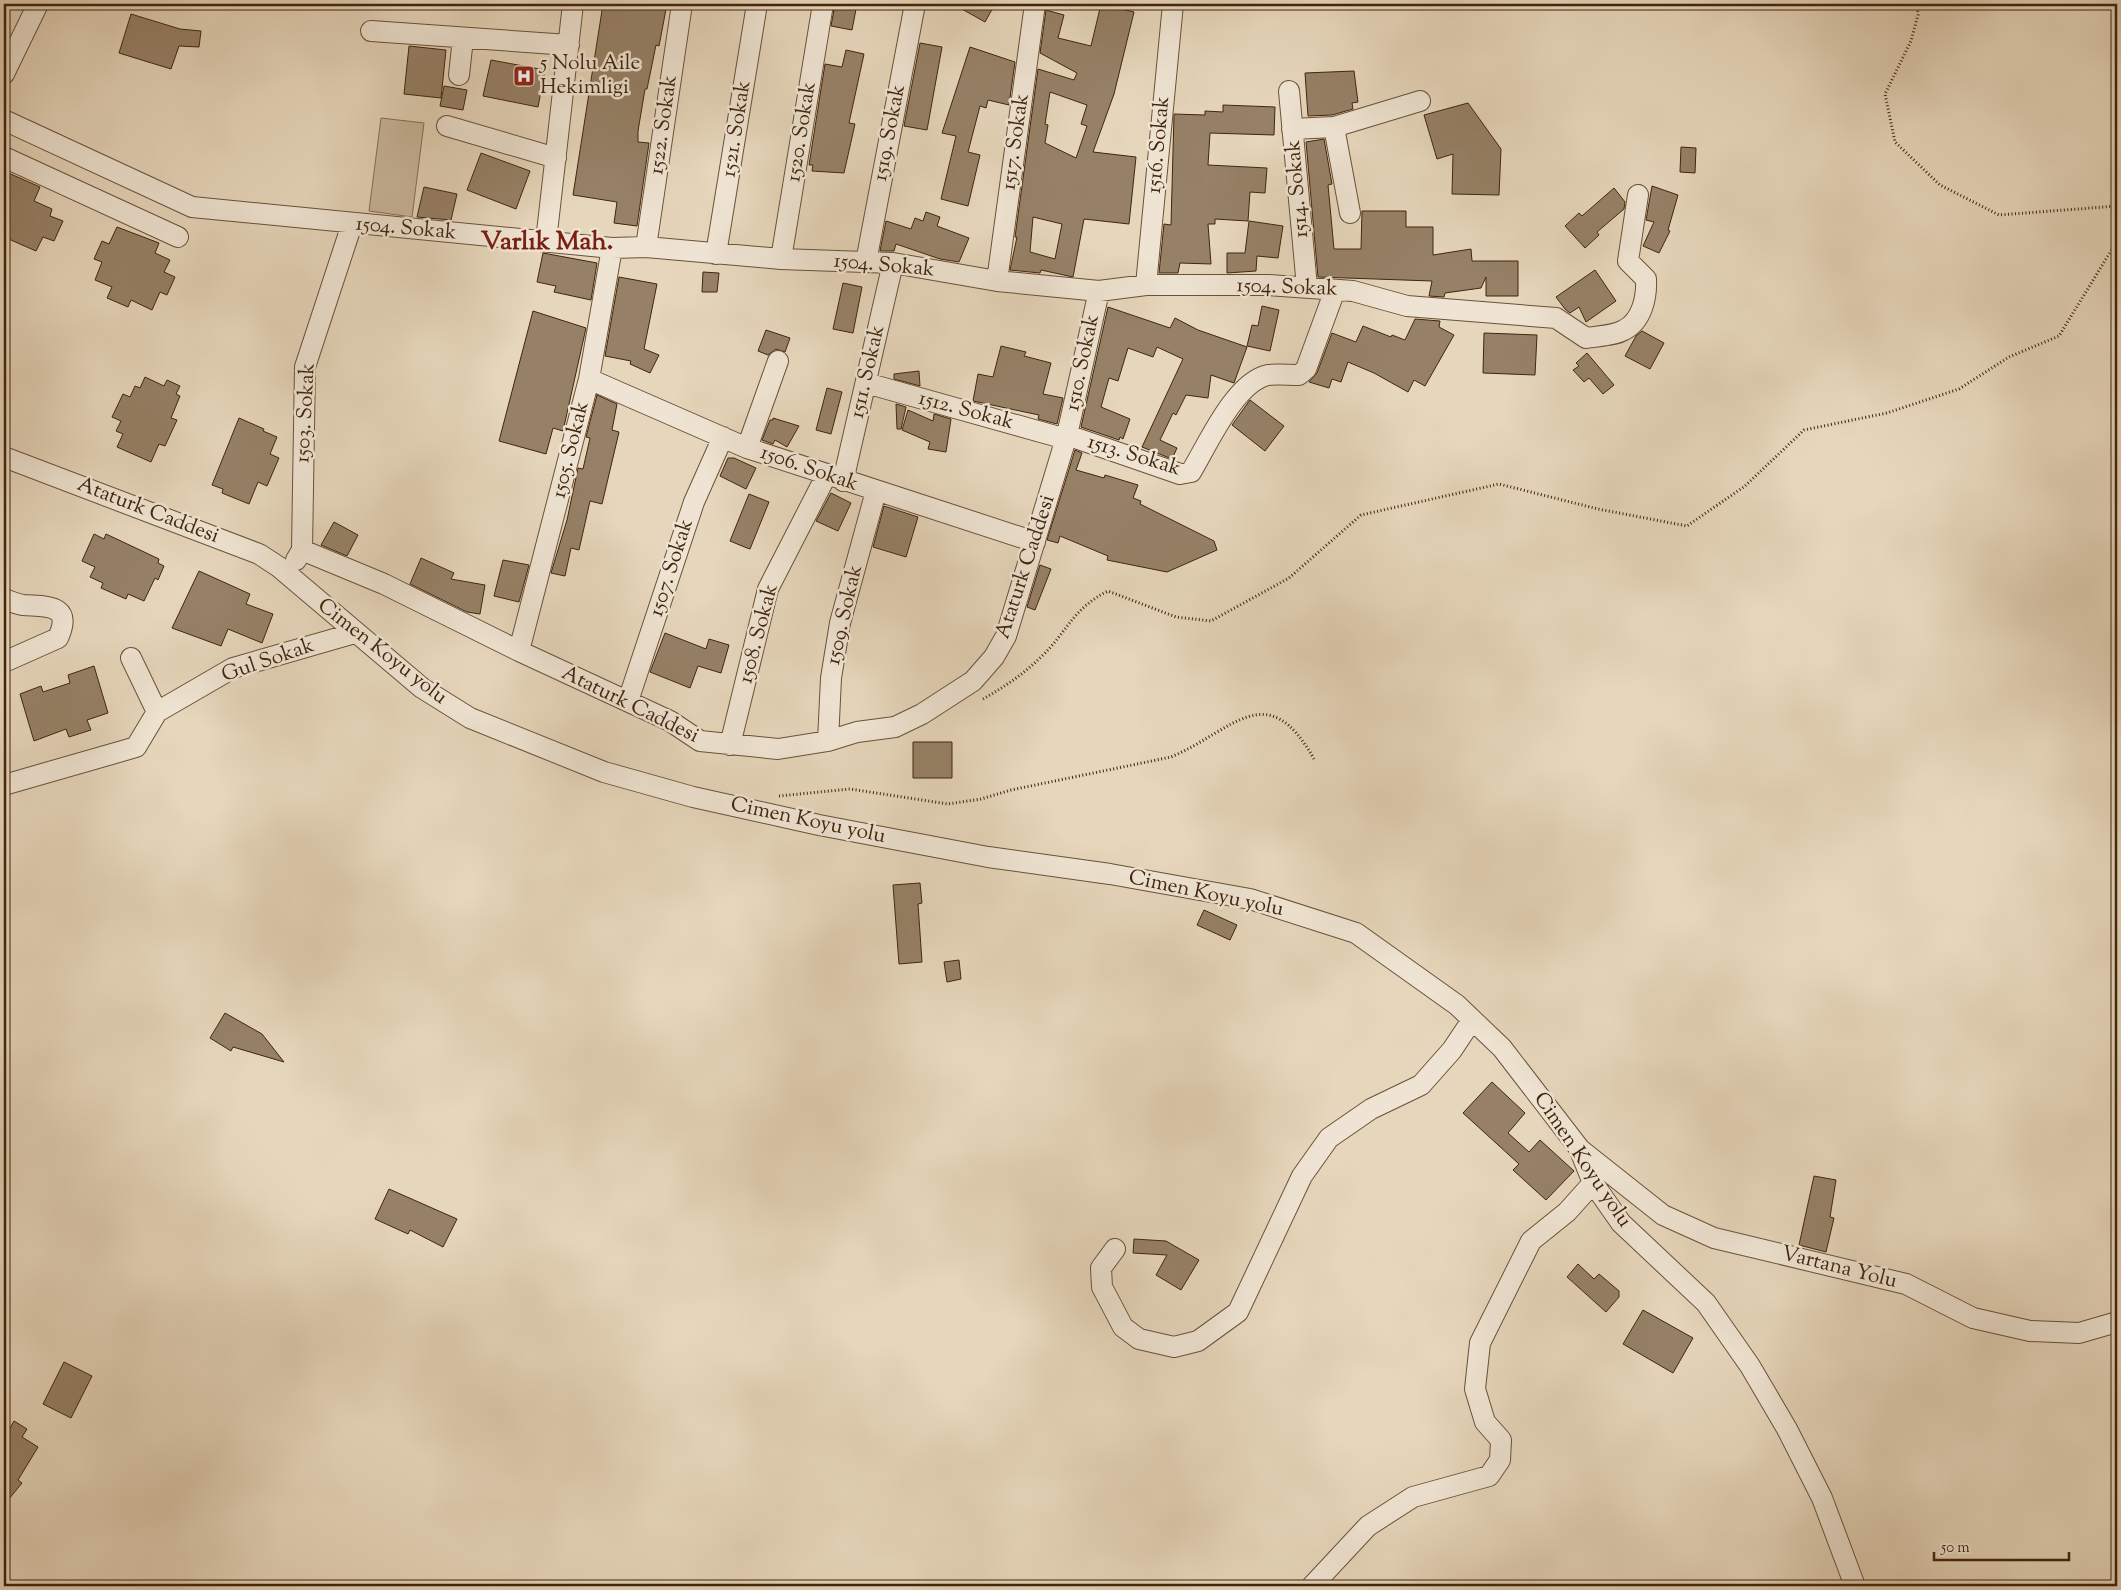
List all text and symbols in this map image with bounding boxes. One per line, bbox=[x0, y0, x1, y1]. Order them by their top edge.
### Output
place label: 5 Nolu Aile Hekimligi bbox=[539, 49, 640, 103]
hospital icon: 5 Nolu Aile Hekimligi bbox=[512, 64, 536, 88]
street label: 1522. Sokak bbox=[642, 73, 686, 177]
street label: 1521. Sokak bbox=[715, 78, 760, 180]
street label: 1520. Sokak bbox=[779, 79, 825, 184]
street label: 1519. Sokak bbox=[866, 82, 914, 184]
street label: 1517. Sokak bbox=[994, 91, 1038, 192]
street label: 1516. Sokak bbox=[1140, 94, 1178, 195]
street label: 1514. Sokak bbox=[1279, 138, 1317, 239]
street label: 1504. Sokak bbox=[354, 210, 458, 248]
district label: Varlık Mah. bbox=[481, 224, 613, 261]
street label: 1504. Sokak bbox=[832, 247, 936, 285]
street label: 1504. Sokak bbox=[1236, 271, 1339, 305]
street label: 1510. Sokak bbox=[1058, 311, 1108, 414]
street label: 1511. Sokak bbox=[843, 322, 893, 422]
street label: 1503. Sokak bbox=[288, 362, 324, 464]
street label: 1512. Sokak bbox=[915, 384, 1018, 438]
street label: 1505. Sokak bbox=[544, 398, 598, 502]
street label: 1513. Sokak bbox=[1084, 428, 1185, 485]
street label: 1506. Sokak bbox=[756, 438, 862, 500]
street label: Ataturk Caddesi bbox=[73, 470, 223, 552]
street label: Ataturk Caddesi bbox=[989, 491, 1063, 643]
street label: 1507. Sokak bbox=[642, 515, 702, 621]
street label: 1509. Sokak bbox=[819, 561, 871, 668]
street label: 1508. Sokak bbox=[731, 580, 787, 687]
street label: Cimen Koyu yolu bbox=[311, 592, 453, 712]
street label: Gul Sokak bbox=[218, 631, 319, 691]
street label: Ataturk Caddesi bbox=[556, 659, 704, 751]
street label: Cimen Koyu yolu bbox=[728, 790, 888, 852]
street label: Cimen Koyu yolu bbox=[1126, 863, 1286, 925]
street label: Cimen Koyu yolu bbox=[1525, 1086, 1639, 1234]
street label: Vartana Yolu bbox=[1778, 1239, 1900, 1297]
scale bar bbox=[1934, 1530, 2068, 1562]
text: 50 m bbox=[1940, 1538, 1970, 1559]

